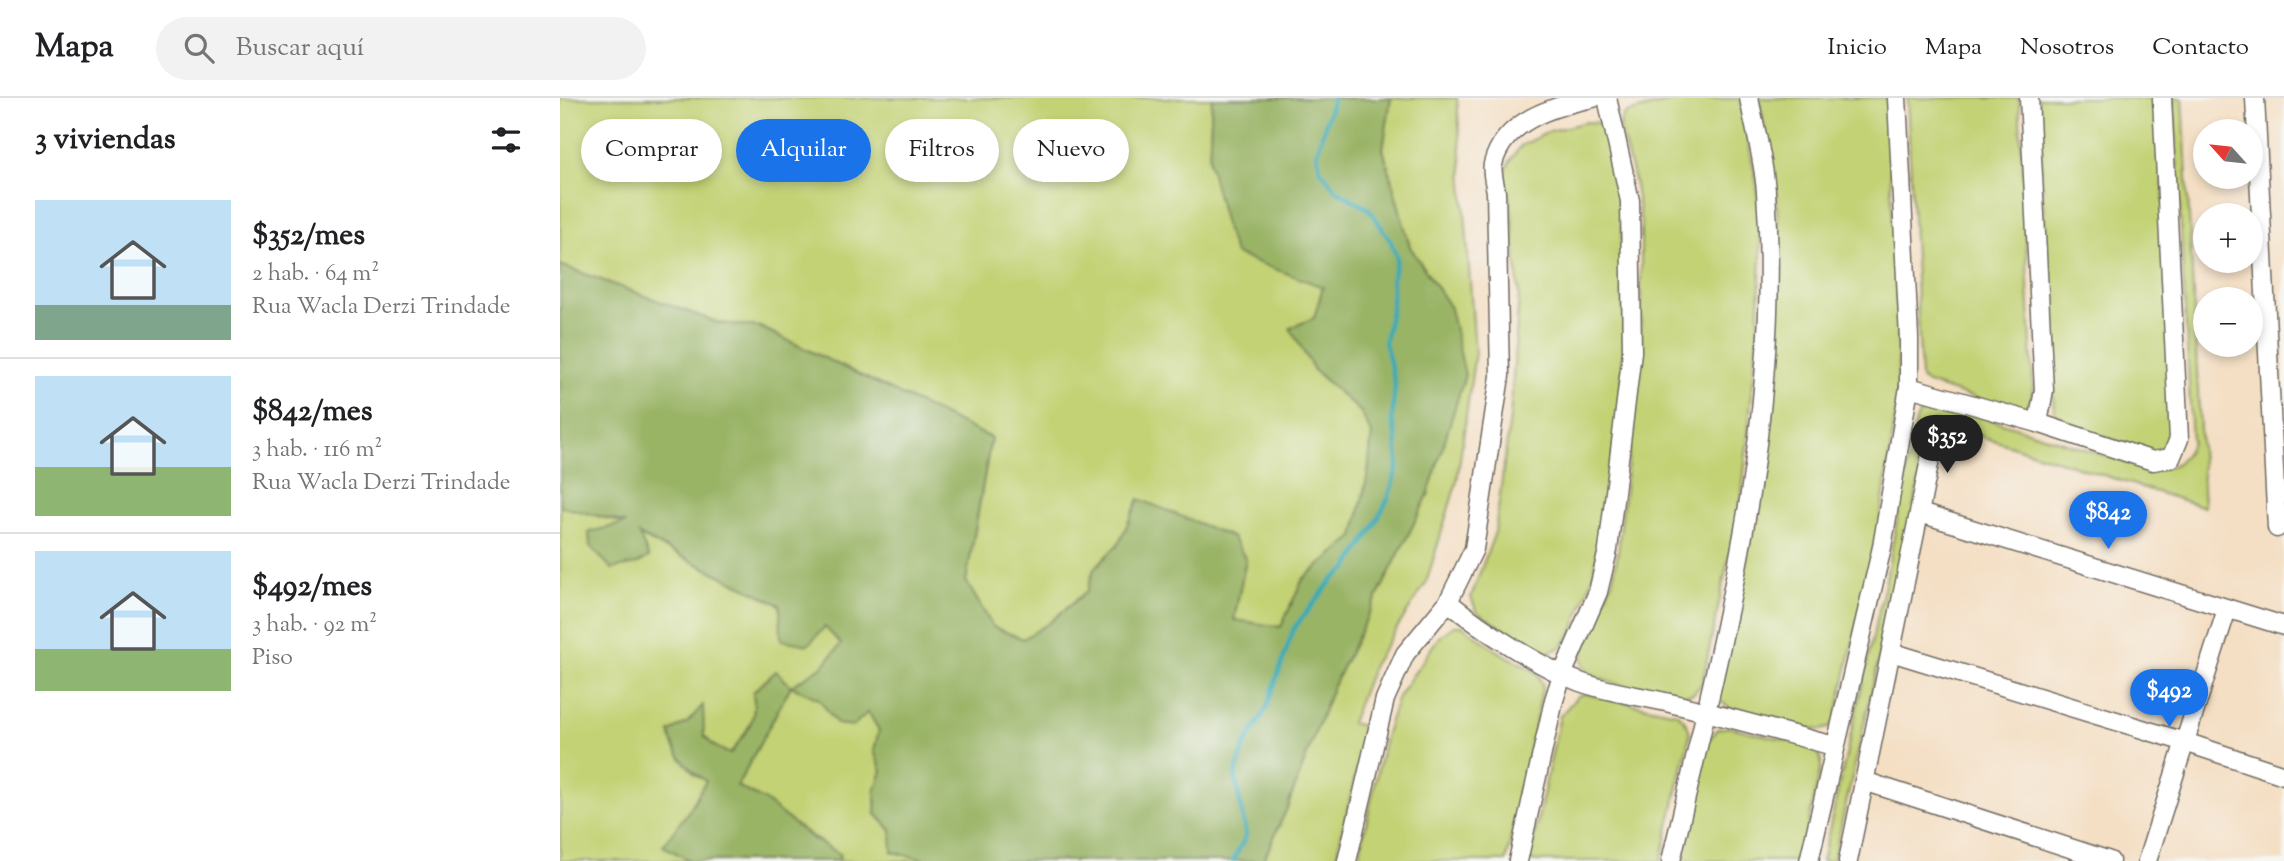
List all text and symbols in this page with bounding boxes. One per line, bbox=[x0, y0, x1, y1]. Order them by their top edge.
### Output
search box bbox=[156, 17, 646, 80]
text: Mapa bbox=[35, 24, 114, 72]
icon: search bbox=[180, 29, 218, 67]
text: Buscar aquí bbox=[236, 30, 364, 67]
text: Inicio bbox=[1827, 31, 1887, 65]
text: Mapa bbox=[1925, 31, 1982, 65]
text: Nosotros bbox=[2020, 31, 2114, 65]
text: Contacto bbox=[2152, 31, 2249, 65]
text: 3 viviendas bbox=[35, 119, 176, 162]
chip: Comprar bbox=[581, 119, 722, 182]
chip: Alquilar bbox=[736, 119, 871, 182]
chip: Filtros bbox=[885, 119, 999, 182]
chip: Nuevo bbox=[1013, 119, 1129, 182]
north arrow bbox=[2193, 119, 2263, 189]
map controls bbox=[2193, 119, 2263, 357]
icon: filters bbox=[487, 121, 525, 159]
button: + bbox=[2193, 203, 2263, 273]
text: $352/mes bbox=[252, 215, 365, 258]
icon: home bbox=[91, 228, 175, 312]
text: 2 hab. · 64 m² bbox=[252, 258, 379, 291]
button: − bbox=[2193, 287, 2263, 357]
text: Rua Wacla Derzi Trindade bbox=[252, 291, 510, 324]
text: $842/mes bbox=[252, 391, 373, 434]
icon: home bbox=[91, 404, 175, 488]
pin: $352 bbox=[1906, 416, 1988, 475]
text: $352 bbox=[1927, 421, 1967, 454]
text: 3 hab. · 116 m² bbox=[252, 434, 382, 467]
text: Rua Wacla Derzi Trindade bbox=[252, 467, 510, 500]
pin: $842 bbox=[2067, 491, 2149, 551]
text: $842 bbox=[2085, 497, 2131, 530]
text: $492/mes bbox=[252, 566, 372, 609]
icon: home bbox=[91, 579, 175, 663]
text: 3 hab. · 92 m² bbox=[252, 609, 377, 642]
text: Piso bbox=[252, 642, 293, 675]
pin: $492 bbox=[2128, 670, 2210, 729]
text: $492 bbox=[2146, 675, 2192, 708]

